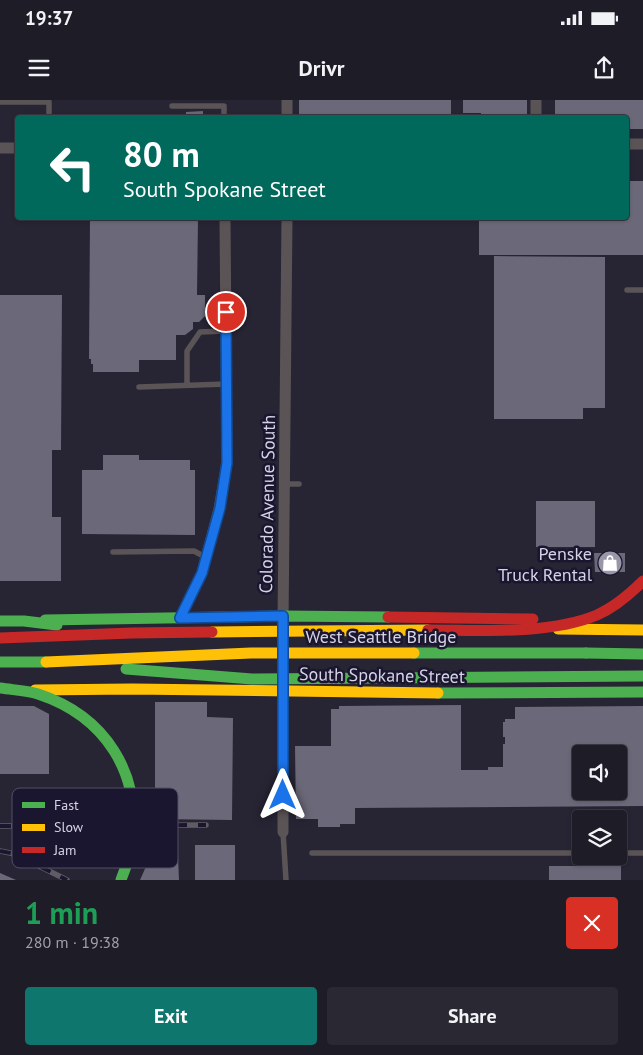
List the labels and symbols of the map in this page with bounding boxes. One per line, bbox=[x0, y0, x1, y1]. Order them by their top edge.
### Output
pin bbox=[205, 291, 247, 333]
street label: Colorado Avenue South bbox=[254, 414, 280, 594]
place label: Penske Truck Rental bbox=[498, 542, 593, 586]
shop icon: Penske Truck Rental bbox=[597, 550, 623, 576]
street label: West Seattle Bridge bbox=[306, 625, 456, 648]
street label: South Spokane Street bbox=[299, 662, 465, 688]
position arrow bbox=[256, 768, 308, 820]
legend bbox=[12, 788, 178, 868]
text: Fast bbox=[54, 796, 79, 814]
text: Slow bbox=[54, 818, 84, 836]
text: Jam bbox=[53, 841, 76, 859]

